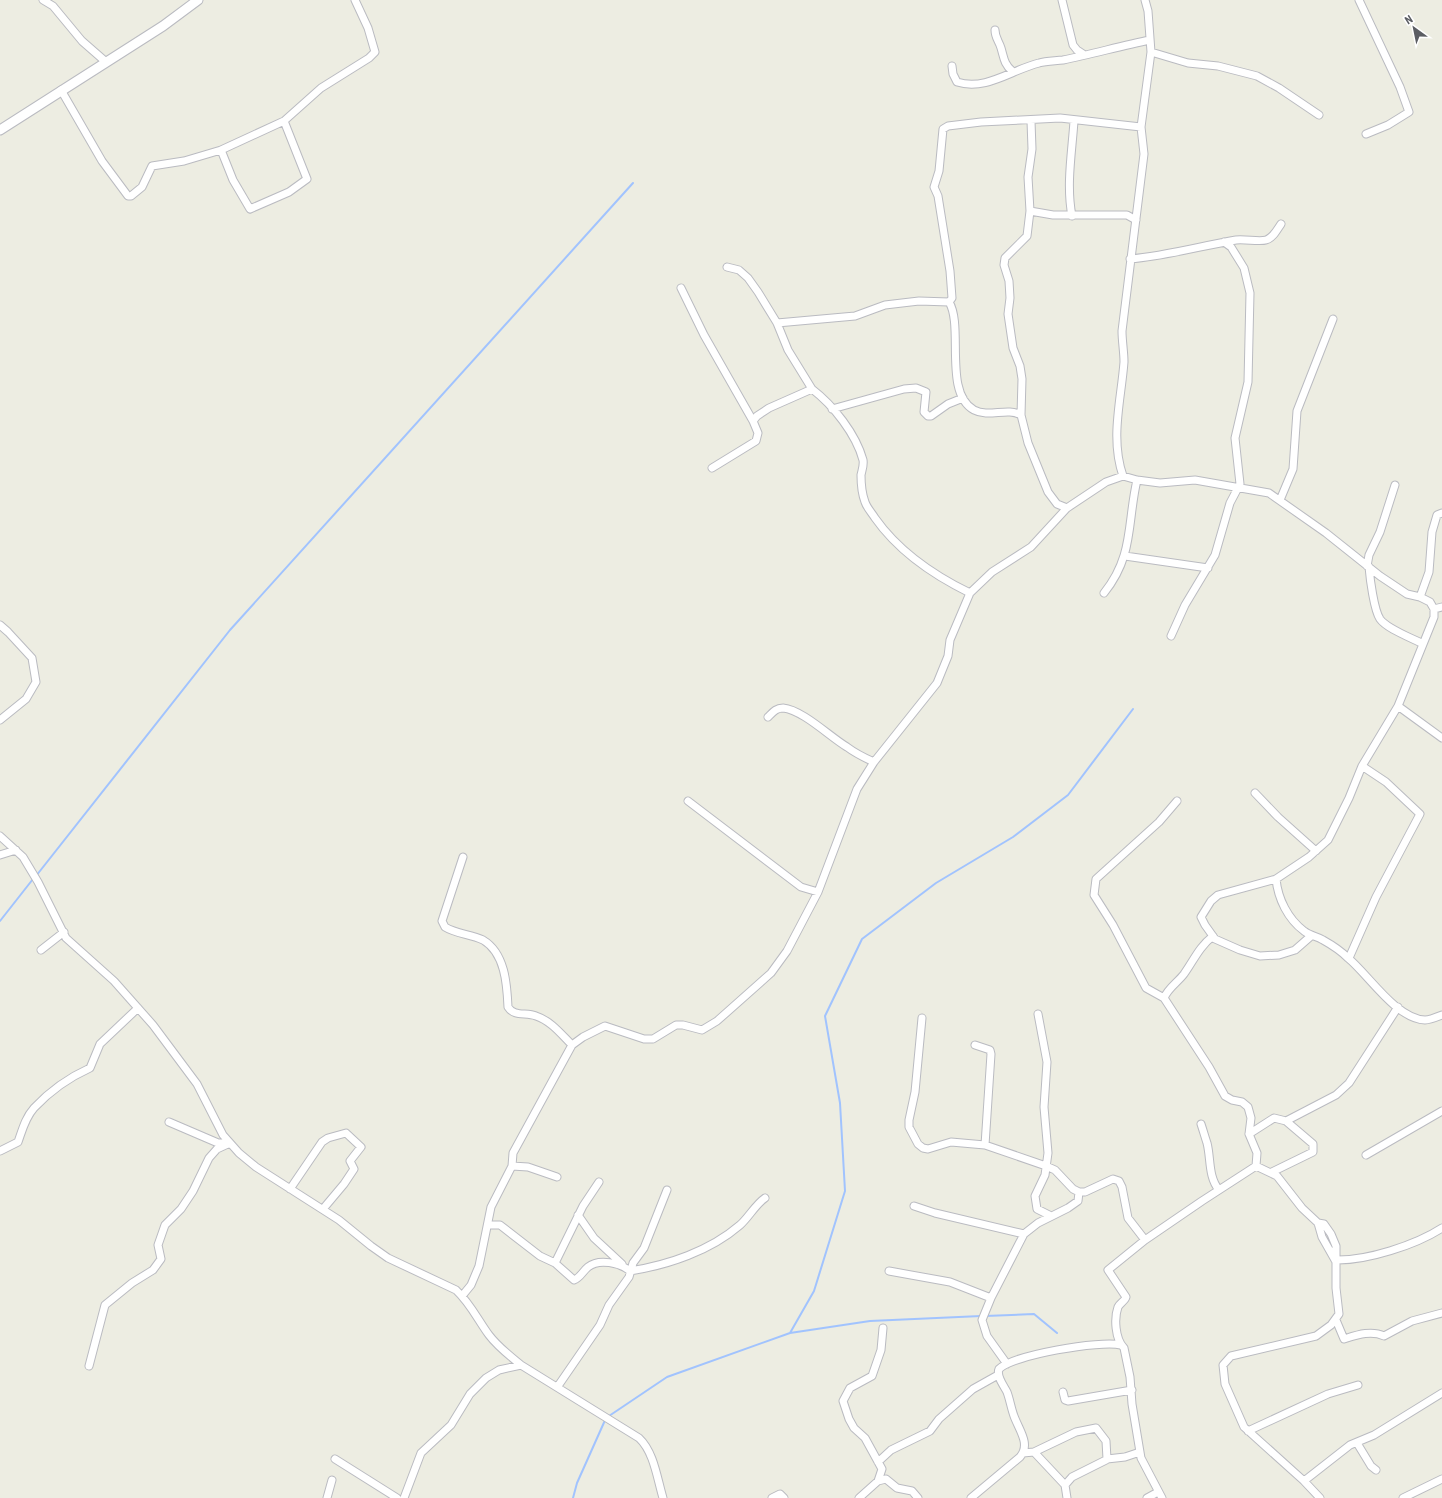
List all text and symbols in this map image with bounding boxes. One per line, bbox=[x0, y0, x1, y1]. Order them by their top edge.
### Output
north arrow bbox=[1394, 8, 1434, 48]
text: N bbox=[1402, 13, 1415, 27]

